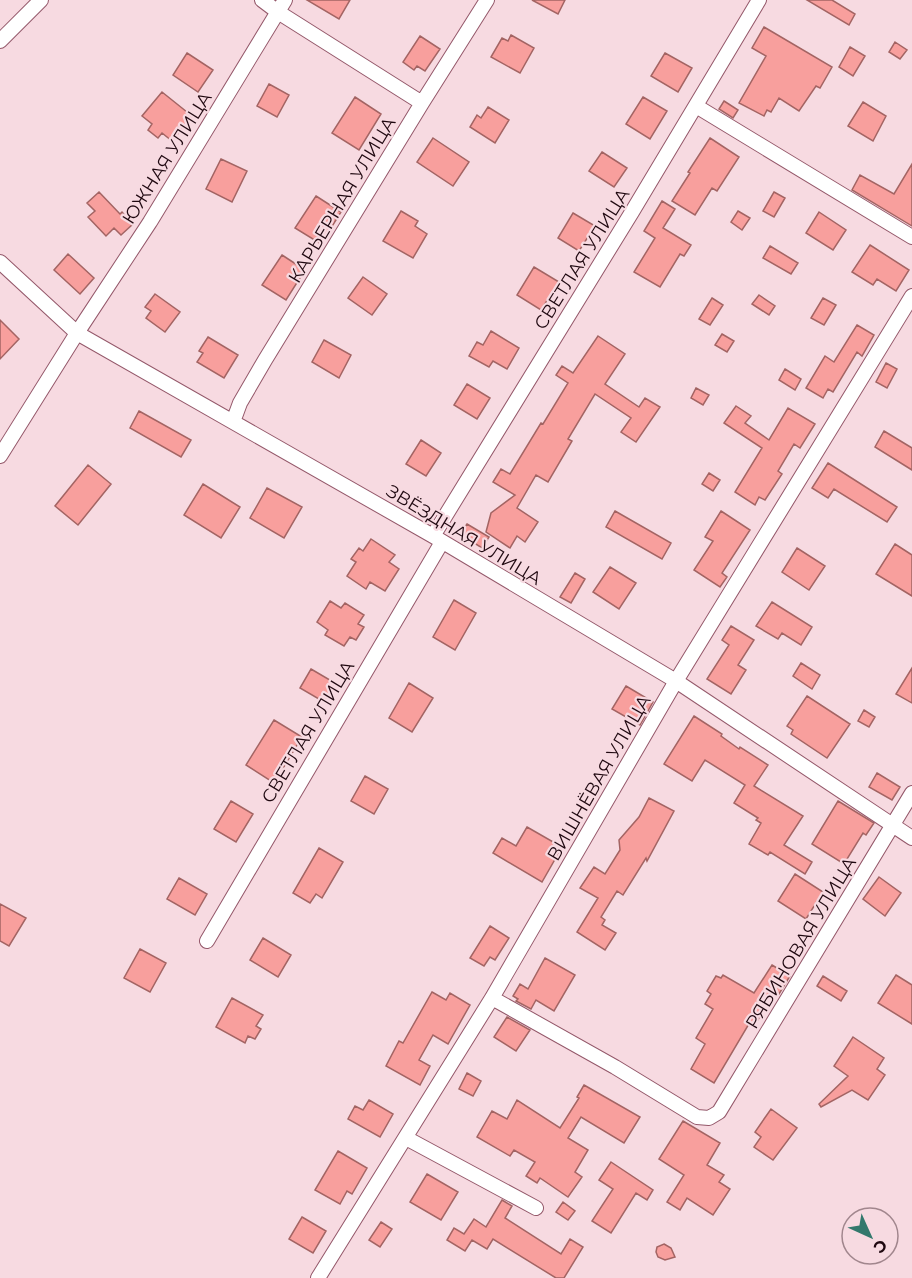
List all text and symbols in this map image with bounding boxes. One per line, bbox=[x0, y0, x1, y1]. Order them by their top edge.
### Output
street label: ЮЖНАЯ УЛИЦА bbox=[118, 87, 217, 228]
street label: КАРЬЕРНАЯ УЛИЦА bbox=[284, 112, 401, 287]
street label: СВЕТЛАЯ УЛИЦА bbox=[530, 184, 635, 334]
street label: ЗВЁЗДНАЯ УЛИЦА bbox=[383, 480, 546, 590]
street label: СВЕТЛАЯ УЛИЦА bbox=[257, 656, 360, 807]
street label: ВИШНЁВАЯ УЛИЦА bbox=[543, 691, 656, 865]
street label: РЯБИНОВАЯ УЛИЦА bbox=[741, 853, 861, 1033]
north arrow bbox=[840, 1206, 900, 1266]
text: С bbox=[869, 1235, 891, 1257]

